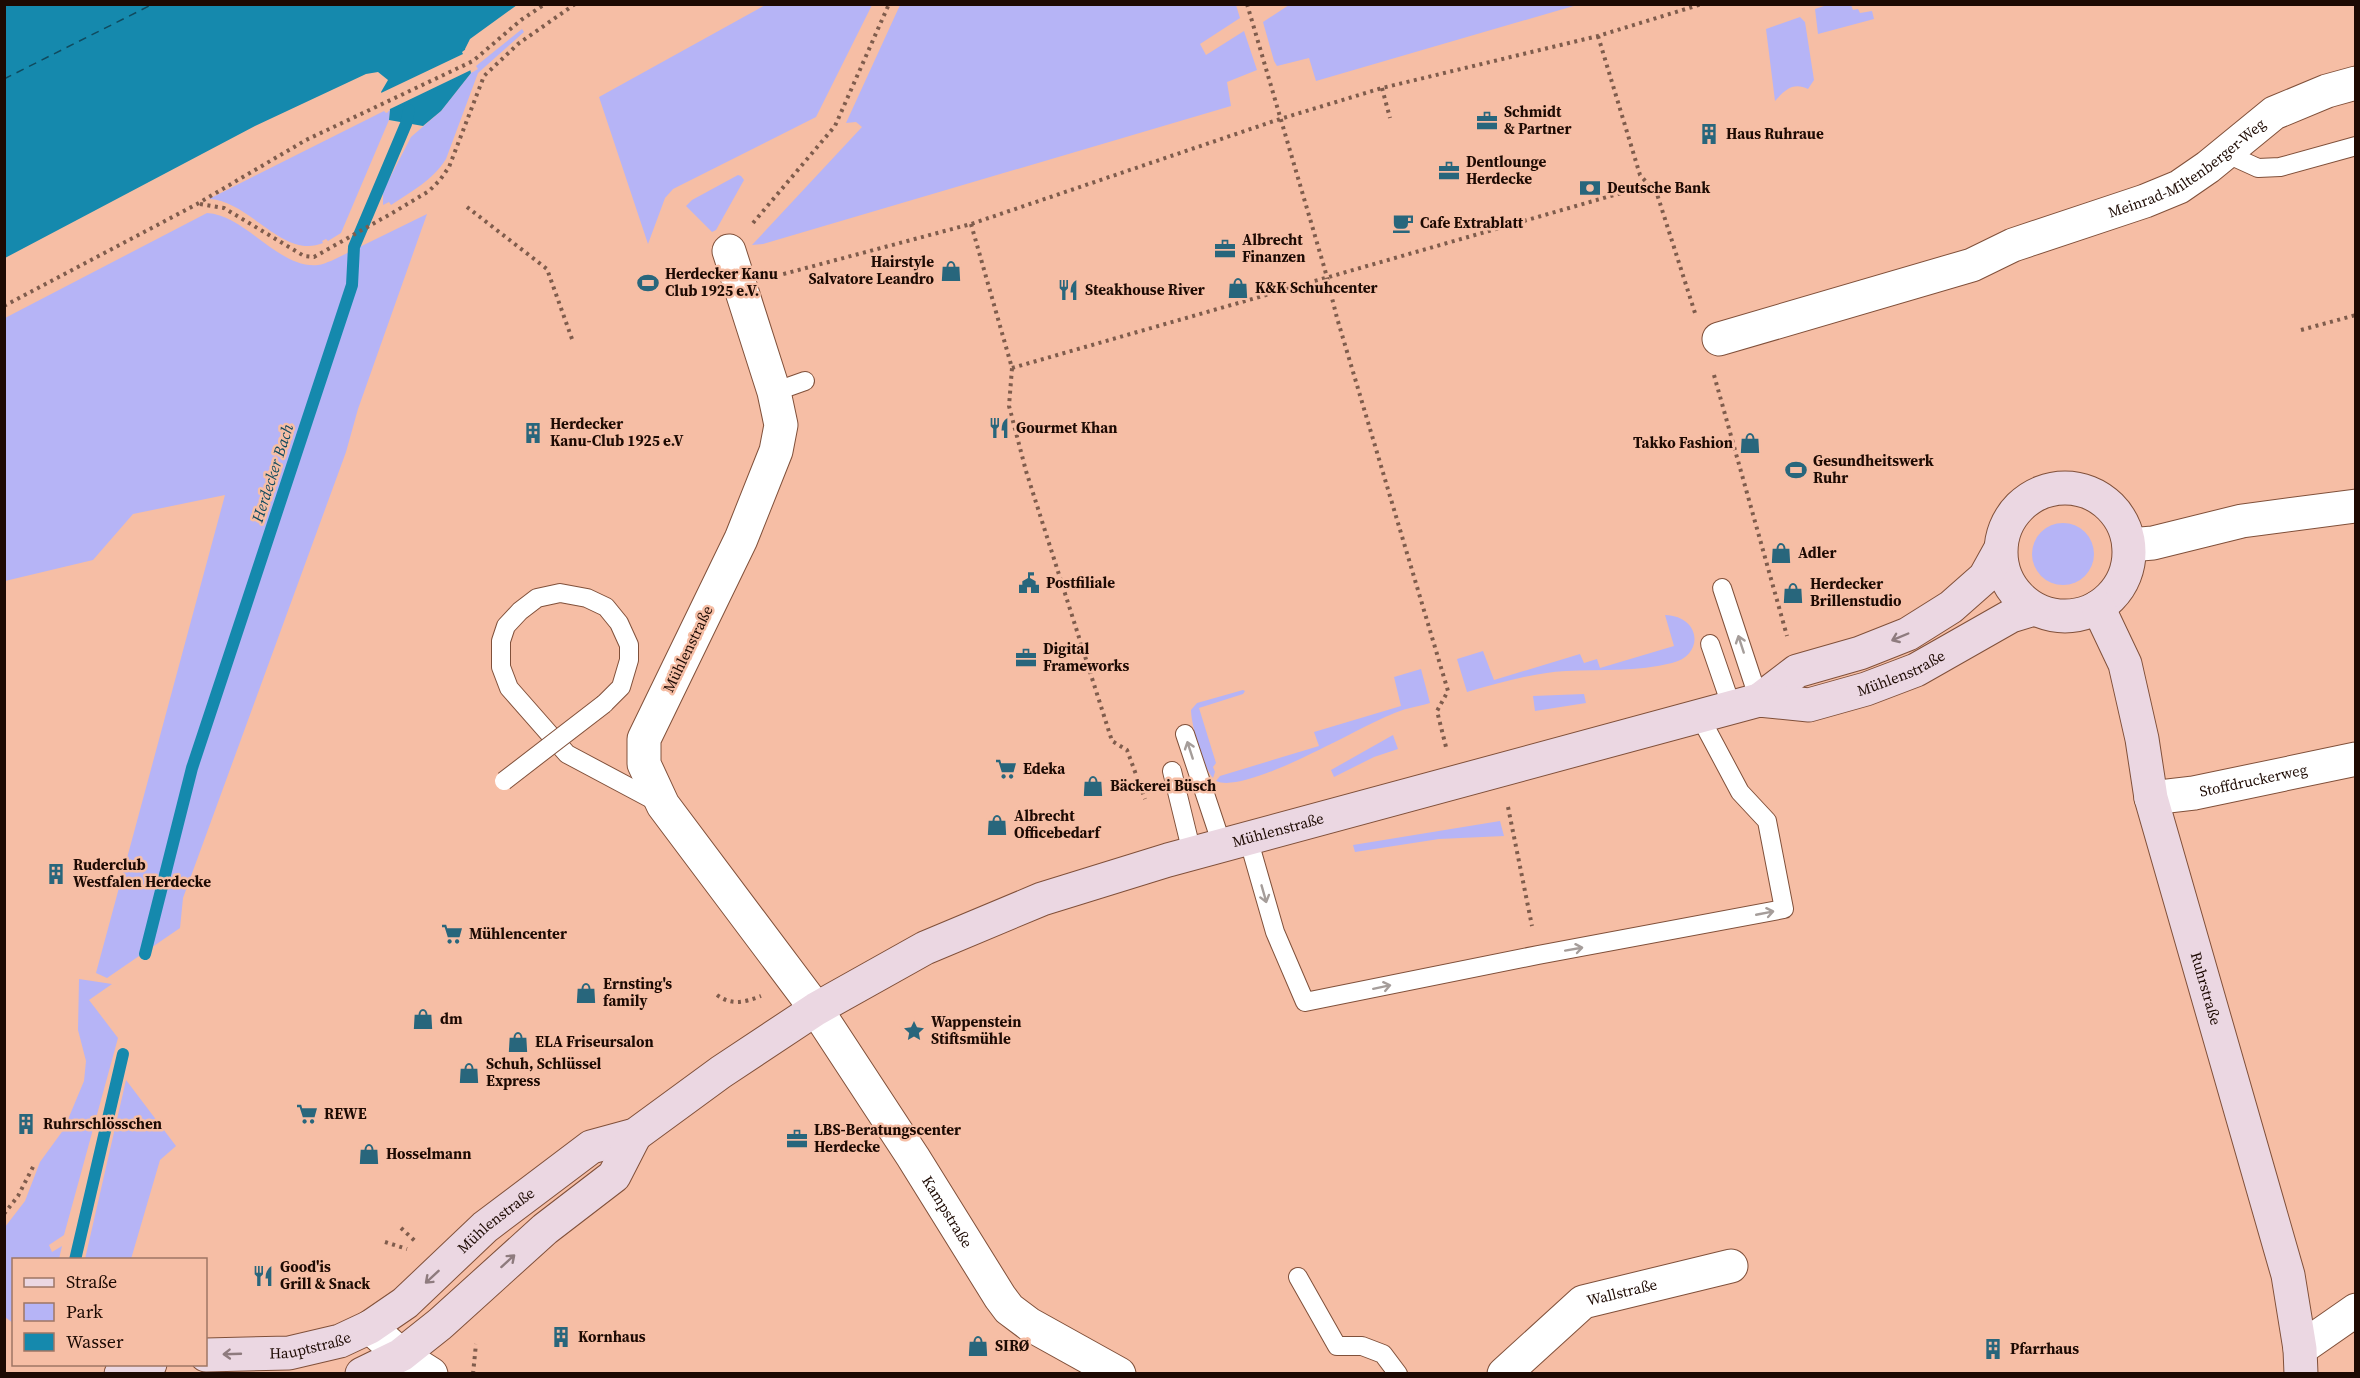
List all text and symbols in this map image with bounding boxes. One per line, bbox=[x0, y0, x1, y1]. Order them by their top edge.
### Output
place label: Schmidt & Partner bbox=[1504, 101, 1571, 139]
office icon: Schmidt & Partner bbox=[1475, 109, 1499, 133]
street label: Meinrad-Miltenberger-Weg bbox=[2105, 113, 2270, 223]
building icon: Haus Ruhraue bbox=[1697, 122, 1721, 146]
place label: Haus Ruhraue bbox=[1726, 123, 1824, 144]
place label: Dentlounge Herdecke bbox=[1466, 151, 1546, 189]
office icon: Dentlounge Herdecke bbox=[1437, 159, 1461, 183]
bank icon: Deutsche Bank bbox=[1578, 176, 1602, 200]
place label: Deutsche Bank bbox=[1607, 177, 1710, 198]
cafe icon: Cafe Extrablatt bbox=[1391, 211, 1415, 235]
place label: Cafe Extrablatt bbox=[1420, 212, 1524, 233]
place label: Albrecht Finanzen bbox=[1242, 229, 1305, 267]
office icon: Albrecht Finanzen bbox=[1213, 237, 1237, 261]
place label: Hairstyle Salvatore Leandro bbox=[808, 251, 935, 289]
shop icon: Hairstyle Salvatore Leandro bbox=[939, 259, 963, 283]
place label: Herdecker Kanu Club 1925 e.V. bbox=[665, 263, 778, 301]
sports icon: Herdecker Kanu Club 1925 e.V. bbox=[636, 271, 660, 295]
shop icon: K&K Schuhcenter bbox=[1226, 276, 1250, 300]
place label: K&K Schuhcenter bbox=[1255, 277, 1378, 298]
restaurant icon: Steakhouse River bbox=[1056, 278, 1080, 302]
place label: Steakhouse River bbox=[1085, 279, 1205, 300]
place label: Herdecker Kanu-Club 1925 e.V bbox=[550, 413, 683, 451]
restaurant icon: Gourmet Khan bbox=[987, 416, 1011, 440]
place label: Gourmet Khan bbox=[1016, 417, 1117, 438]
water label: Herdecker Bach bbox=[245, 421, 298, 526]
building icon: Herdecker Kanu-Club 1925 e.V bbox=[521, 421, 545, 445]
shop icon: Takko Fashion bbox=[1738, 431, 1762, 455]
place label: Takko Fashion bbox=[1633, 432, 1733, 453]
place label: Gesundheitswerk Ruhr bbox=[1813, 450, 1934, 488]
sports icon: Gesundheitswerk Ruhr bbox=[1784, 458, 1808, 482]
shop icon: Adler bbox=[1769, 541, 1793, 565]
place label: Adler bbox=[1798, 542, 1836, 563]
public building icon: Postfiliale bbox=[1017, 571, 1041, 595]
place label: Postfiliale bbox=[1046, 572, 1115, 593]
place label: Herdecker Brillenstudio bbox=[1810, 573, 1902, 611]
shop icon: Herdecker Brillenstudio bbox=[1781, 581, 1805, 605]
street label: Mühlenstraße bbox=[658, 602, 718, 696]
one-way arrow bbox=[1892, 632, 1910, 643]
one-way arrow bbox=[1734, 635, 1745, 654]
place label: Digital Frameworks bbox=[1043, 638, 1130, 676]
street label: Mühlenstraße bbox=[1855, 645, 1949, 701]
office icon: Digital Frameworks bbox=[1014, 646, 1038, 670]
one-way arrow bbox=[1184, 741, 1195, 760]
supermarket icon: Edeka bbox=[994, 757, 1018, 781]
place label: Edeka bbox=[1023, 758, 1066, 779]
street label: Stoffdruckerweg bbox=[2198, 758, 2309, 802]
shop icon: Bäckerei Büsch bbox=[1081, 774, 1105, 798]
place label: Bäckerei Büsch bbox=[1110, 775, 1216, 796]
place label: Albrecht Officebedarf bbox=[1014, 805, 1101, 843]
street label: Mühlenstraße bbox=[1230, 807, 1326, 852]
shop icon: Albrecht Officebedarf bbox=[985, 813, 1009, 837]
place label: Ruderclub Westfalen Herdecke bbox=[73, 854, 211, 892]
building icon: Ruderclub Westfalen Herdecke bbox=[44, 862, 68, 886]
one-way arrow bbox=[1259, 884, 1270, 903]
one-way arrow bbox=[1755, 907, 1775, 918]
supermarket icon: Mühlencenter bbox=[440, 922, 464, 946]
place label: Mühlencenter bbox=[469, 923, 567, 944]
one-way arrow bbox=[1563, 943, 1583, 954]
street label: Ruhrstraße bbox=[2186, 949, 2227, 1028]
place label: Ernsting's family bbox=[603, 973, 672, 1011]
shop icon: Ernsting's family bbox=[574, 981, 598, 1005]
one-way arrow bbox=[1372, 981, 1392, 992]
shop icon: dm bbox=[411, 1007, 435, 1031]
place label: dm bbox=[440, 1008, 463, 1029]
place label: Wappenstein Stiftsmühle bbox=[931, 1011, 1021, 1049]
place icon: Wappenstein Stiftsmühle bbox=[902, 1019, 926, 1043]
shop icon: ELA Friseursalon bbox=[506, 1030, 530, 1054]
place label: ELA Friseursalon bbox=[535, 1031, 654, 1052]
place label: Schuh, Schlüssel Express bbox=[486, 1053, 602, 1091]
shop icon: Schuh, Schlüssel Express bbox=[457, 1061, 481, 1085]
supermarket icon: REWE bbox=[295, 1102, 319, 1126]
place label: REWE bbox=[324, 1103, 367, 1124]
building icon: Ruhrschlösschen bbox=[14, 1112, 38, 1136]
place label: Ruhrschlösschen bbox=[43, 1113, 162, 1134]
place label: LBS-Beratungscenter Herdecke bbox=[814, 1119, 961, 1157]
office icon: LBS-Beratungscenter Herdecke bbox=[785, 1127, 809, 1151]
shop icon: Hosselmann bbox=[357, 1142, 381, 1166]
place label: Hosselmann bbox=[386, 1143, 472, 1164]
street label: Kampstraße bbox=[917, 1172, 978, 1252]
street label: Mühlenstraße bbox=[453, 1182, 539, 1258]
one-way arrow bbox=[501, 1254, 516, 1268]
place label: Good'is Grill & Snack bbox=[280, 1256, 370, 1294]
legend bbox=[12, 1258, 207, 1366]
restaurant icon: Good'is Grill & Snack bbox=[251, 1264, 275, 1288]
text: Straße bbox=[66, 1269, 117, 1294]
one-way arrow bbox=[425, 1270, 440, 1284]
street label: Wallstraße bbox=[1585, 1273, 1660, 1311]
text: Park bbox=[66, 1299, 103, 1324]
building icon: Kornhaus bbox=[549, 1325, 573, 1349]
street label: Hauptstraße bbox=[269, 1326, 355, 1363]
place label: Kornhaus bbox=[578, 1326, 646, 1347]
text: Wasser bbox=[66, 1329, 124, 1354]
shop icon: SIRØ bbox=[966, 1334, 990, 1358]
place label: SIRØ bbox=[995, 1335, 1030, 1356]
building icon: Pfarrhaus bbox=[1981, 1337, 2005, 1361]
place label: Pfarrhaus bbox=[2010, 1338, 2079, 1359]
one-way arrow bbox=[223, 1349, 243, 1360]

